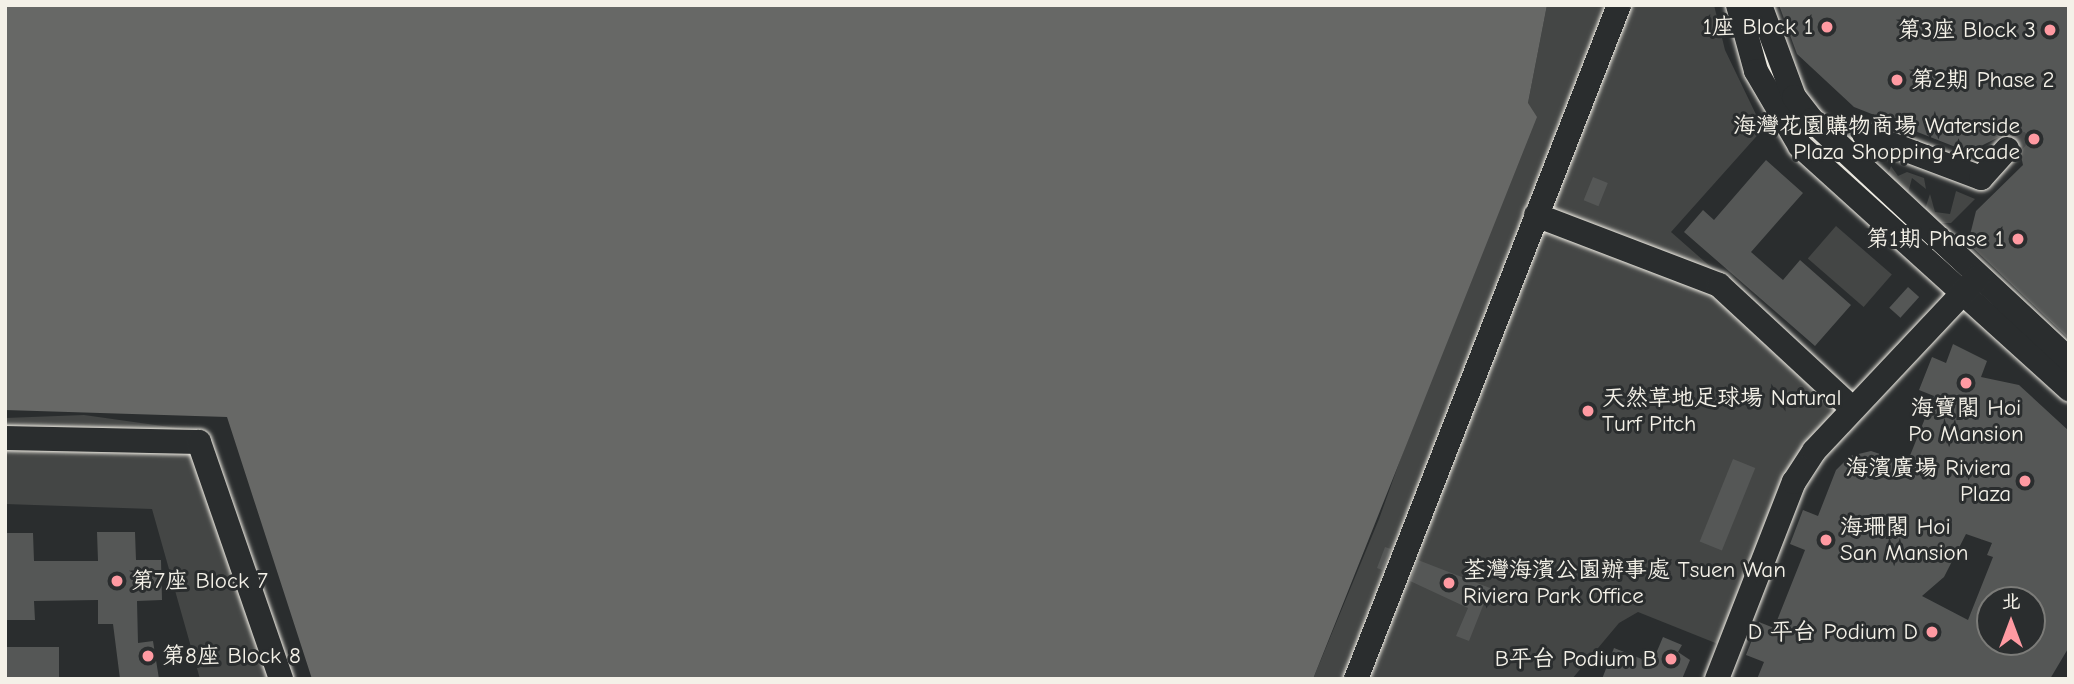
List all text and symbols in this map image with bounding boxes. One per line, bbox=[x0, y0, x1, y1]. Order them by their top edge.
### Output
place label: 1座 Block 1 bbox=[1703, 13, 1813, 41]
place label: 第3座 Block 3 bbox=[1898, 16, 2036, 44]
marker: 1座 Block 1 bbox=[1819, 19, 1835, 35]
marker: 第3座 Block 3 bbox=[2042, 22, 2058, 38]
place label: 第2期 Phase 2 bbox=[1911, 66, 2055, 94]
marker: 第2期 Phase 2 bbox=[1889, 72, 1905, 88]
place label: 海灣花園購物商場 Waterside Plaza Shopping Arcade bbox=[1733, 112, 2020, 166]
marker: 海灣花園購物商場 Waterside Plaza Shopping Arcade bbox=[2026, 131, 2042, 147]
place label: 第1期 Phase 1 bbox=[1866, 225, 2004, 253]
marker: 第1期 Phase 1 bbox=[2010, 231, 2026, 247]
marker: 海寶閣 Hoi Po Mansion bbox=[1958, 375, 1974, 391]
place label: 天然草地足球場 Natural Turf Pitch bbox=[1602, 384, 1842, 438]
place label: 海寶閣 Hoi Po Mansion bbox=[1908, 394, 2024, 448]
marker: 天然草地足球場 Natural Turf Pitch bbox=[1580, 403, 1596, 419]
place label: 海濱廣場 Riviera Plaza bbox=[1845, 454, 2011, 508]
marker: 海濱廣場 Riviera Plaza bbox=[2017, 473, 2033, 489]
place label: 海珊閣 Hoi San Mansion bbox=[1840, 513, 1969, 567]
marker: 海珊閣 Hoi San Mansion bbox=[1818, 532, 1834, 548]
place label: 荃灣海濱公園辦事處 Tsuen Wan Riviera Park Office bbox=[1463, 556, 1786, 610]
place label: 第7座 Block 7 bbox=[131, 567, 268, 595]
marker: 第7座 Block 7 bbox=[109, 573, 125, 589]
marker: 荃灣海濱公園辦事處 Tsuen Wan Riviera Park Office bbox=[1441, 575, 1457, 591]
north arrow bbox=[1976, 586, 2046, 656]
text: 北 bbox=[2001, 591, 2021, 613]
place label: D 平台 Podium D bbox=[1748, 618, 1918, 646]
marker: D 平台 Podium D bbox=[1924, 624, 1940, 640]
place label: 第8座 Block 8 bbox=[162, 642, 301, 670]
place label: B平台 Podium B bbox=[1495, 645, 1657, 673]
marker: 第8座 Block 8 bbox=[140, 648, 156, 664]
marker: B平台 Podium B bbox=[1663, 651, 1679, 667]

